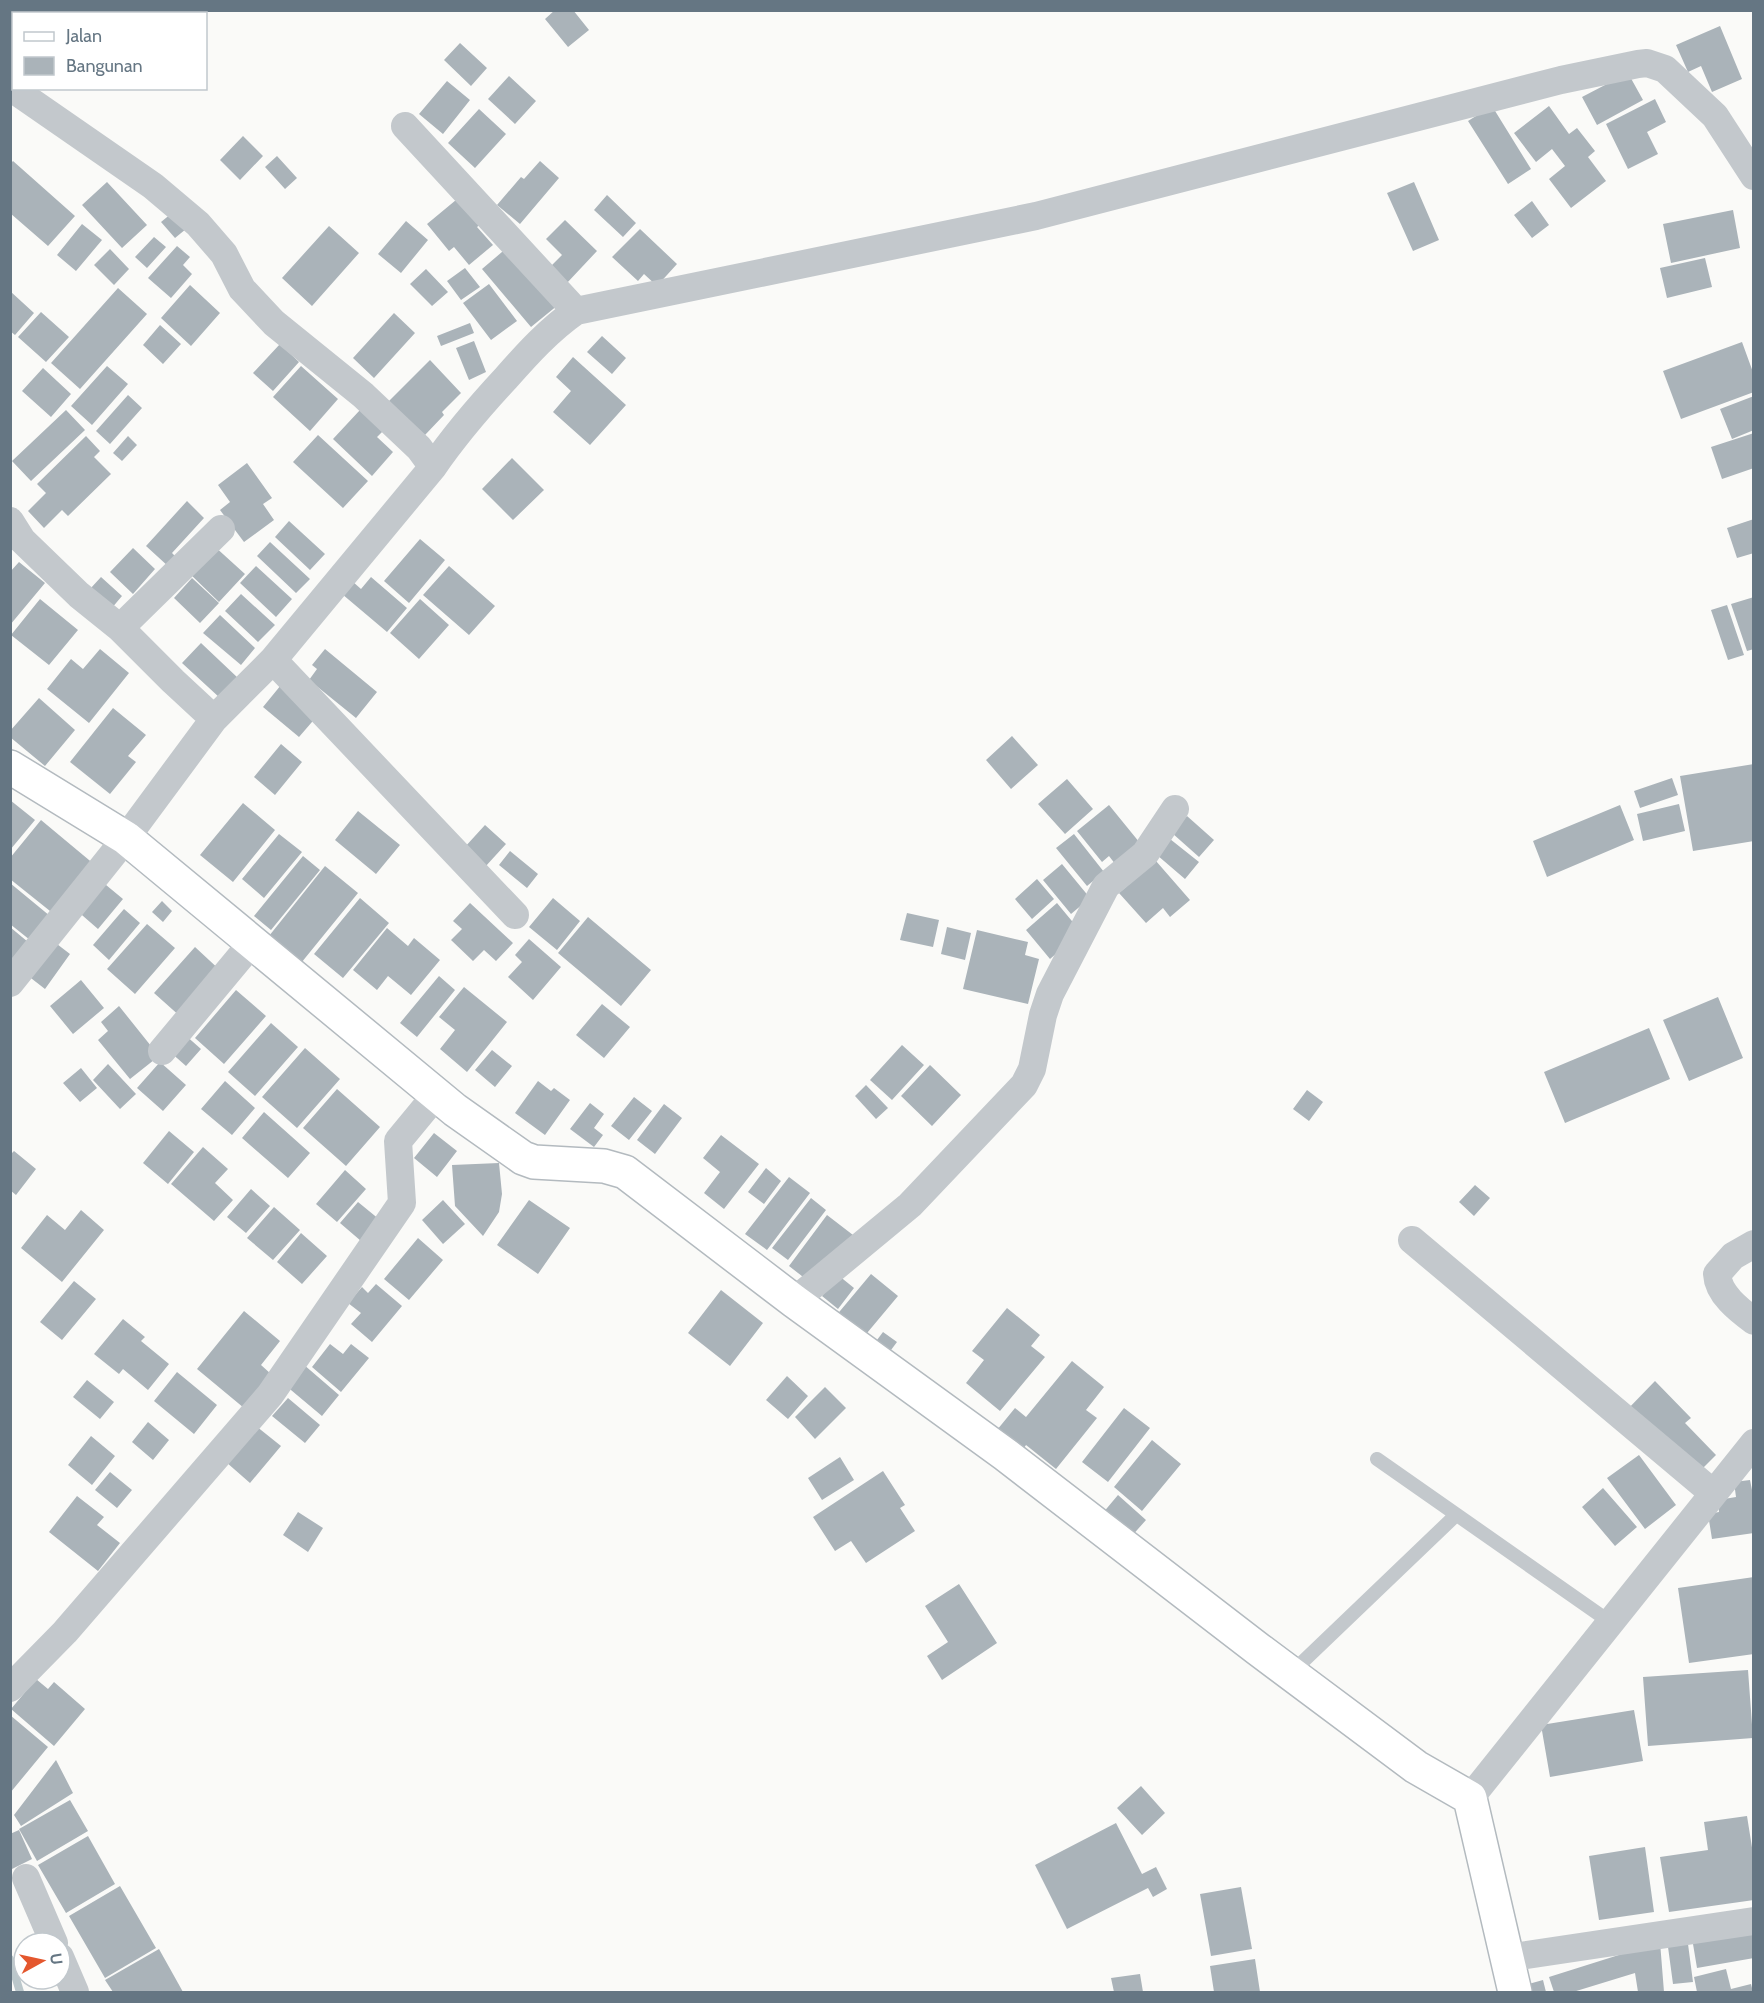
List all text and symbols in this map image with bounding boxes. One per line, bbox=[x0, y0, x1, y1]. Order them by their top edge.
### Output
legend bbox=[12, 12, 207, 90]
text: Jalan bbox=[65, 25, 102, 47]
text: Bangunan bbox=[66, 55, 143, 77]
north arrow bbox=[12, 1931, 72, 1991]
text: U bbox=[46, 1952, 67, 1966]

